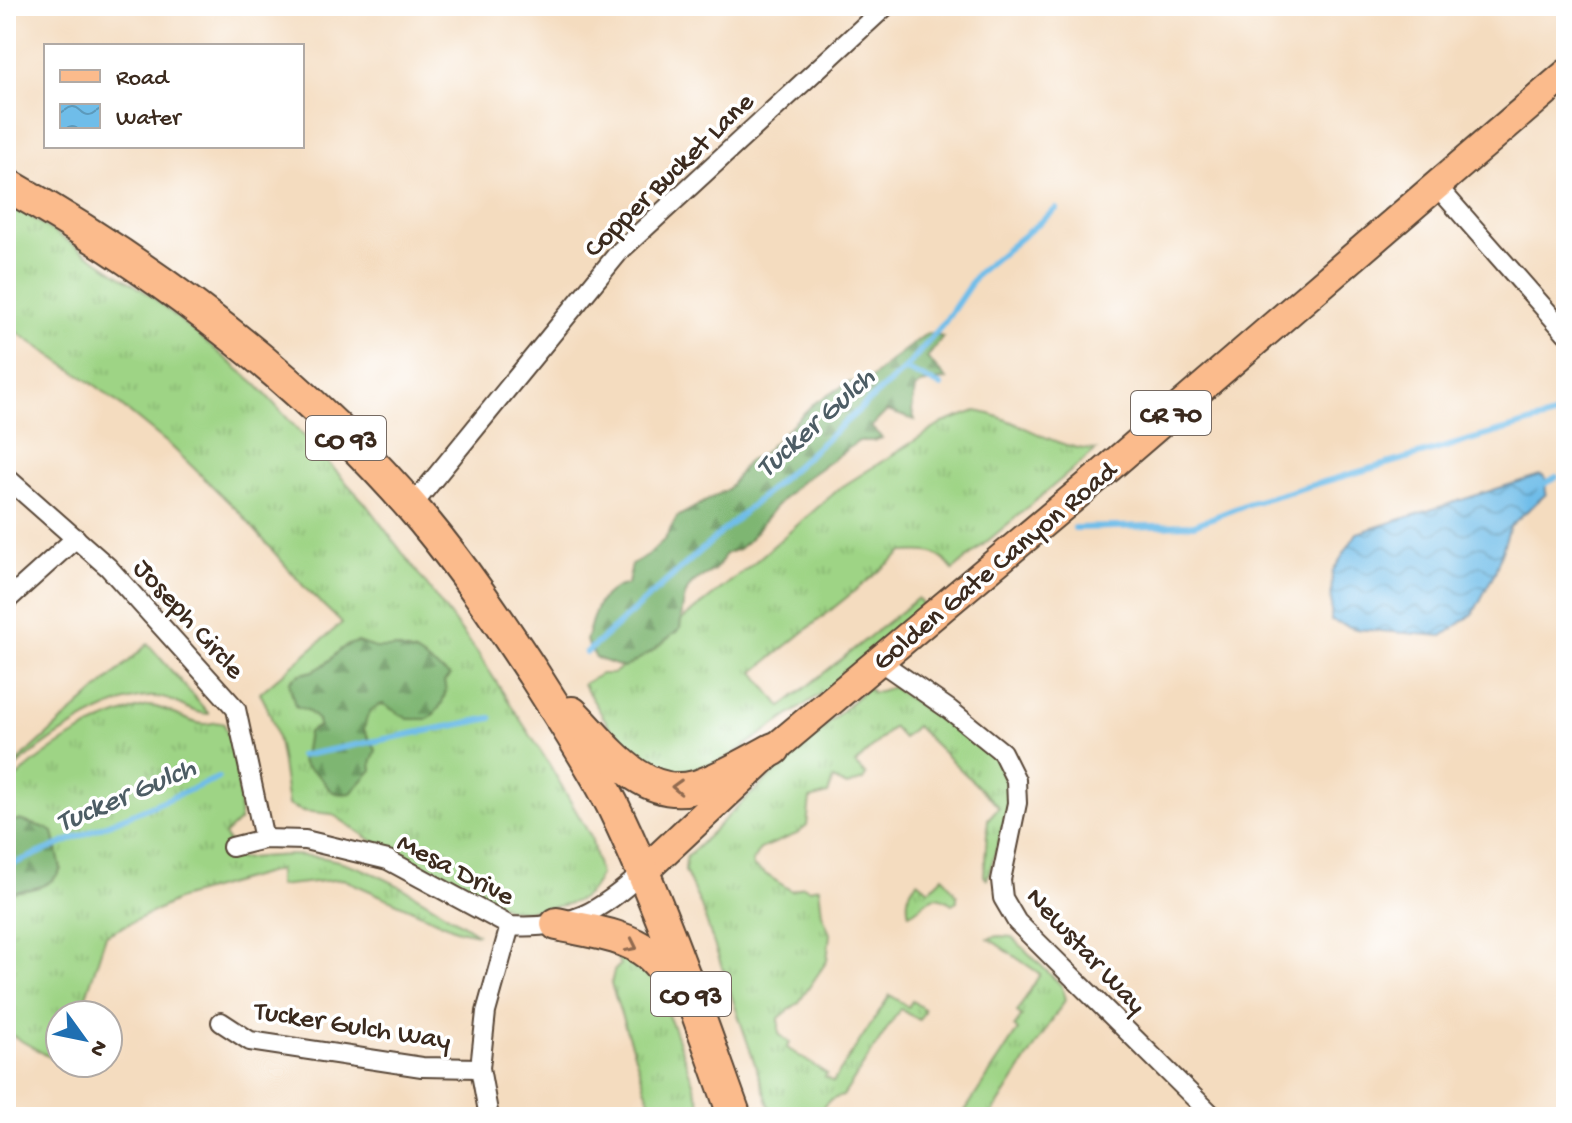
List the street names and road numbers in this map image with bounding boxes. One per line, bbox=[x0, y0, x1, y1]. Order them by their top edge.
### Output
street label: Copper Bucket Lane bbox=[578, 86, 762, 266]
road number: CR 70 bbox=[1131, 391, 1211, 435]
road number: CO 93 bbox=[306, 416, 386, 460]
street label: Golden Gate Canyon Road bbox=[867, 454, 1127, 679]
street label: Joseph Circle bbox=[125, 553, 251, 688]
street label: Mesa Drive bbox=[391, 827, 520, 915]
street label: Newstar Way bbox=[1018, 882, 1152, 1022]
road number: CO 93 bbox=[651, 972, 731, 1016]
street label: Tucker Gulch Way bbox=[250, 995, 453, 1059]

